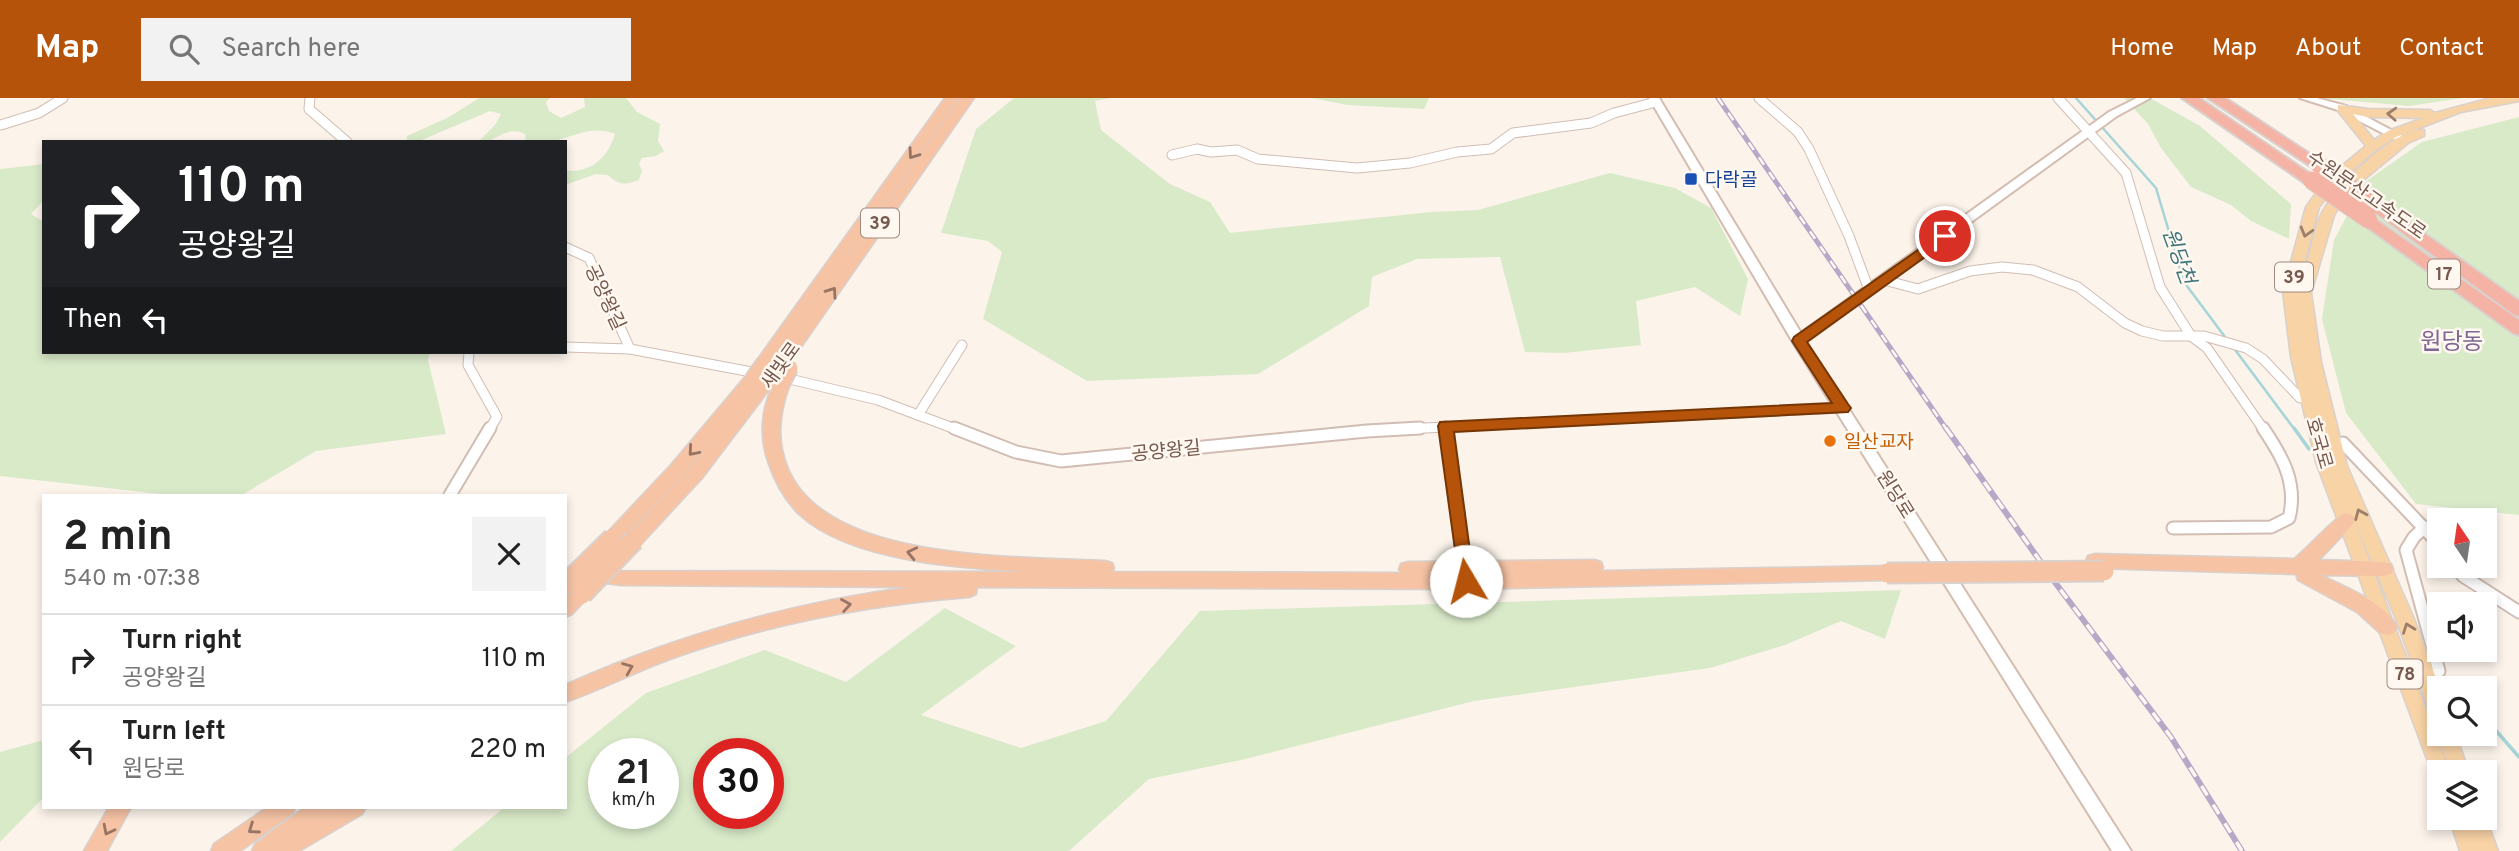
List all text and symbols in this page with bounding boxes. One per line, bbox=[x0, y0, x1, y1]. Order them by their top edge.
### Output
search box bbox=[141, 18, 631, 81]
text: Map bbox=[35, 28, 99, 70]
icon: search bbox=[165, 30, 203, 68]
text: Search here bbox=[221, 33, 360, 66]
text: Home bbox=[2110, 34, 2174, 64]
text: Map bbox=[2212, 34, 2257, 64]
text: About bbox=[2295, 34, 2361, 64]
text: Contact bbox=[2399, 34, 2484, 64]
one-way arrow bbox=[2386, 107, 2397, 122]
one-way arrow bbox=[909, 146, 921, 159]
street label: 수원문산고속도로 bbox=[2302, 146, 2430, 246]
text: 110 m bbox=[178, 158, 305, 220]
icon: right bbox=[63, 168, 154, 259]
place label: 다락골 bbox=[1705, 169, 1757, 193]
marker: 다락골 bbox=[1683, 171, 1699, 187]
pin bbox=[1915, 206, 1975, 266]
road number: 39 bbox=[861, 208, 899, 238]
icon: arrive bbox=[1926, 217, 1964, 255]
water label: 원당천 bbox=[2155, 225, 2201, 291]
one-way arrow bbox=[2300, 226, 2314, 238]
text: 공양왕길 bbox=[178, 228, 296, 268]
road number: 17 bbox=[2428, 260, 2460, 288]
street label: 공양왕길 bbox=[579, 261, 630, 335]
road number: 39 bbox=[2275, 262, 2313, 292]
one-way arrow bbox=[824, 287, 836, 300]
icon: left bbox=[136, 301, 174, 339]
text: Then bbox=[63, 304, 122, 337]
district label: 원당동 bbox=[2420, 329, 2484, 358]
street label: 새빛로 bbox=[756, 338, 807, 394]
street label: 호국로 bbox=[2299, 415, 2337, 472]
place label: 일산교자 bbox=[1844, 431, 1914, 455]
marker: 일산교자 bbox=[1822, 433, 1838, 449]
street label: 공양왕길 bbox=[1130, 436, 1202, 468]
one-way arrow bbox=[689, 442, 701, 455]
street label: 원당로 bbox=[1870, 466, 1918, 524]
north arrow bbox=[2427, 508, 2497, 578]
map controls bbox=[2427, 508, 2497, 830]
one-way arrow bbox=[2354, 509, 2368, 521]
text: 2 min bbox=[63, 512, 173, 565]
button: close bbox=[472, 517, 546, 591]
position arrow bbox=[1429, 544, 1503, 618]
one-way arrow bbox=[906, 547, 918, 561]
text: 540 m · 07:38 bbox=[63, 565, 201, 594]
button: sound bbox=[2427, 592, 2497, 662]
one-way arrow bbox=[840, 598, 852, 613]
one-way arrow bbox=[2402, 623, 2416, 635]
text: Turn right bbox=[122, 625, 242, 658]
icon: right bbox=[63, 641, 101, 679]
text: 110 m bbox=[482, 643, 546, 676]
road number: 78 bbox=[2388, 660, 2422, 688]
one-way arrow bbox=[622, 662, 634, 676]
text: 공양왕길 bbox=[122, 665, 207, 694]
button: search bbox=[2427, 676, 2497, 746]
text: Turn left bbox=[122, 716, 226, 749]
icon: left bbox=[63, 732, 101, 770]
text: 220 m bbox=[469, 734, 546, 767]
speed limit sign: 30 bbox=[693, 738, 784, 829]
text: 21 bbox=[616, 752, 651, 796]
text: 원당로 bbox=[122, 756, 185, 785]
button: layers bbox=[2427, 760, 2497, 830]
text: km/h bbox=[612, 789, 655, 812]
one-way arrow bbox=[248, 821, 261, 833]
one-way arrow bbox=[103, 822, 116, 835]

